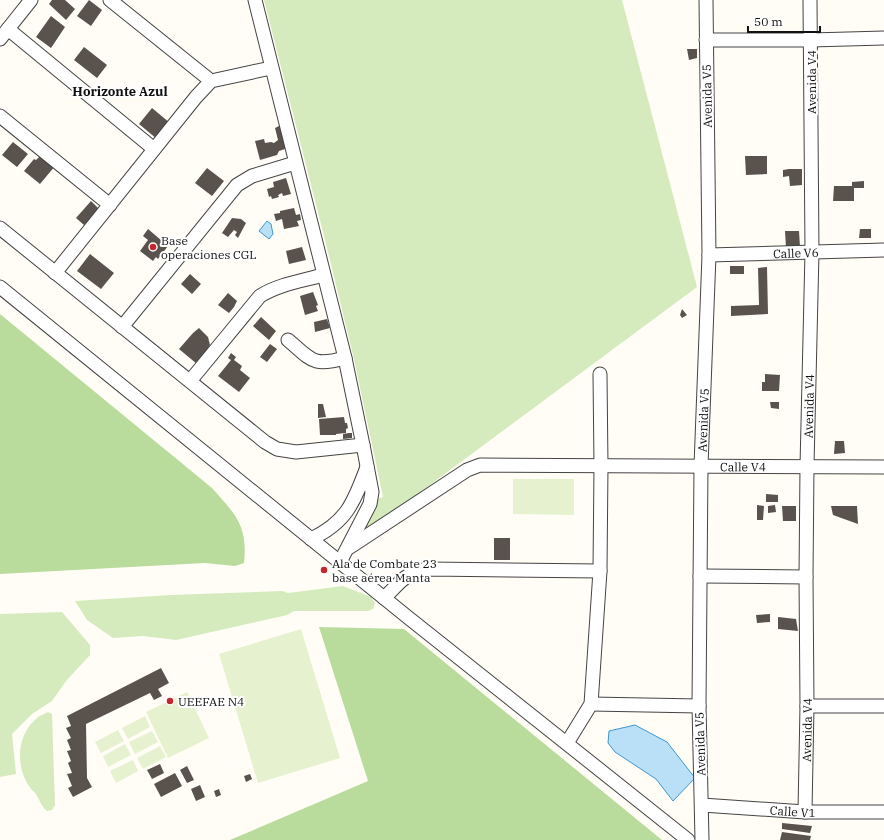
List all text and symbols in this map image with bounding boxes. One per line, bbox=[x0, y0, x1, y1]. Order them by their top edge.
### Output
scale bar bbox=[748, 8, 820, 34]
text: 50 m bbox=[754, 14, 783, 29]
street label: Avenida V4 bbox=[804, 50, 819, 114]
street label: Avenida V5 bbox=[699, 64, 715, 128]
district label: Horizonte Azul bbox=[72, 83, 168, 100]
place label: Base operaciones CGL bbox=[161, 233, 256, 262]
marker: Base operaciones CGL bbox=[148, 242, 158, 252]
street label: Calle V6 bbox=[773, 244, 819, 261]
street label: Avenida V4 bbox=[800, 374, 817, 438]
street label: Avenida V5 bbox=[694, 388, 711, 452]
street label: Calle V4 bbox=[720, 459, 766, 474]
place label: Ala de Combate 23 base aérea Manta bbox=[332, 556, 437, 585]
marker: Ala de Combate 23 base aérea Manta bbox=[319, 565, 329, 575]
place label: UEEFAE N4 bbox=[178, 694, 244, 709]
marker: UEEFAE N4 bbox=[165, 696, 175, 706]
street label: Avenida V4 bbox=[798, 698, 815, 762]
street label: Avenida V5 bbox=[691, 712, 709, 776]
street label: Calle V1 bbox=[769, 802, 816, 820]

